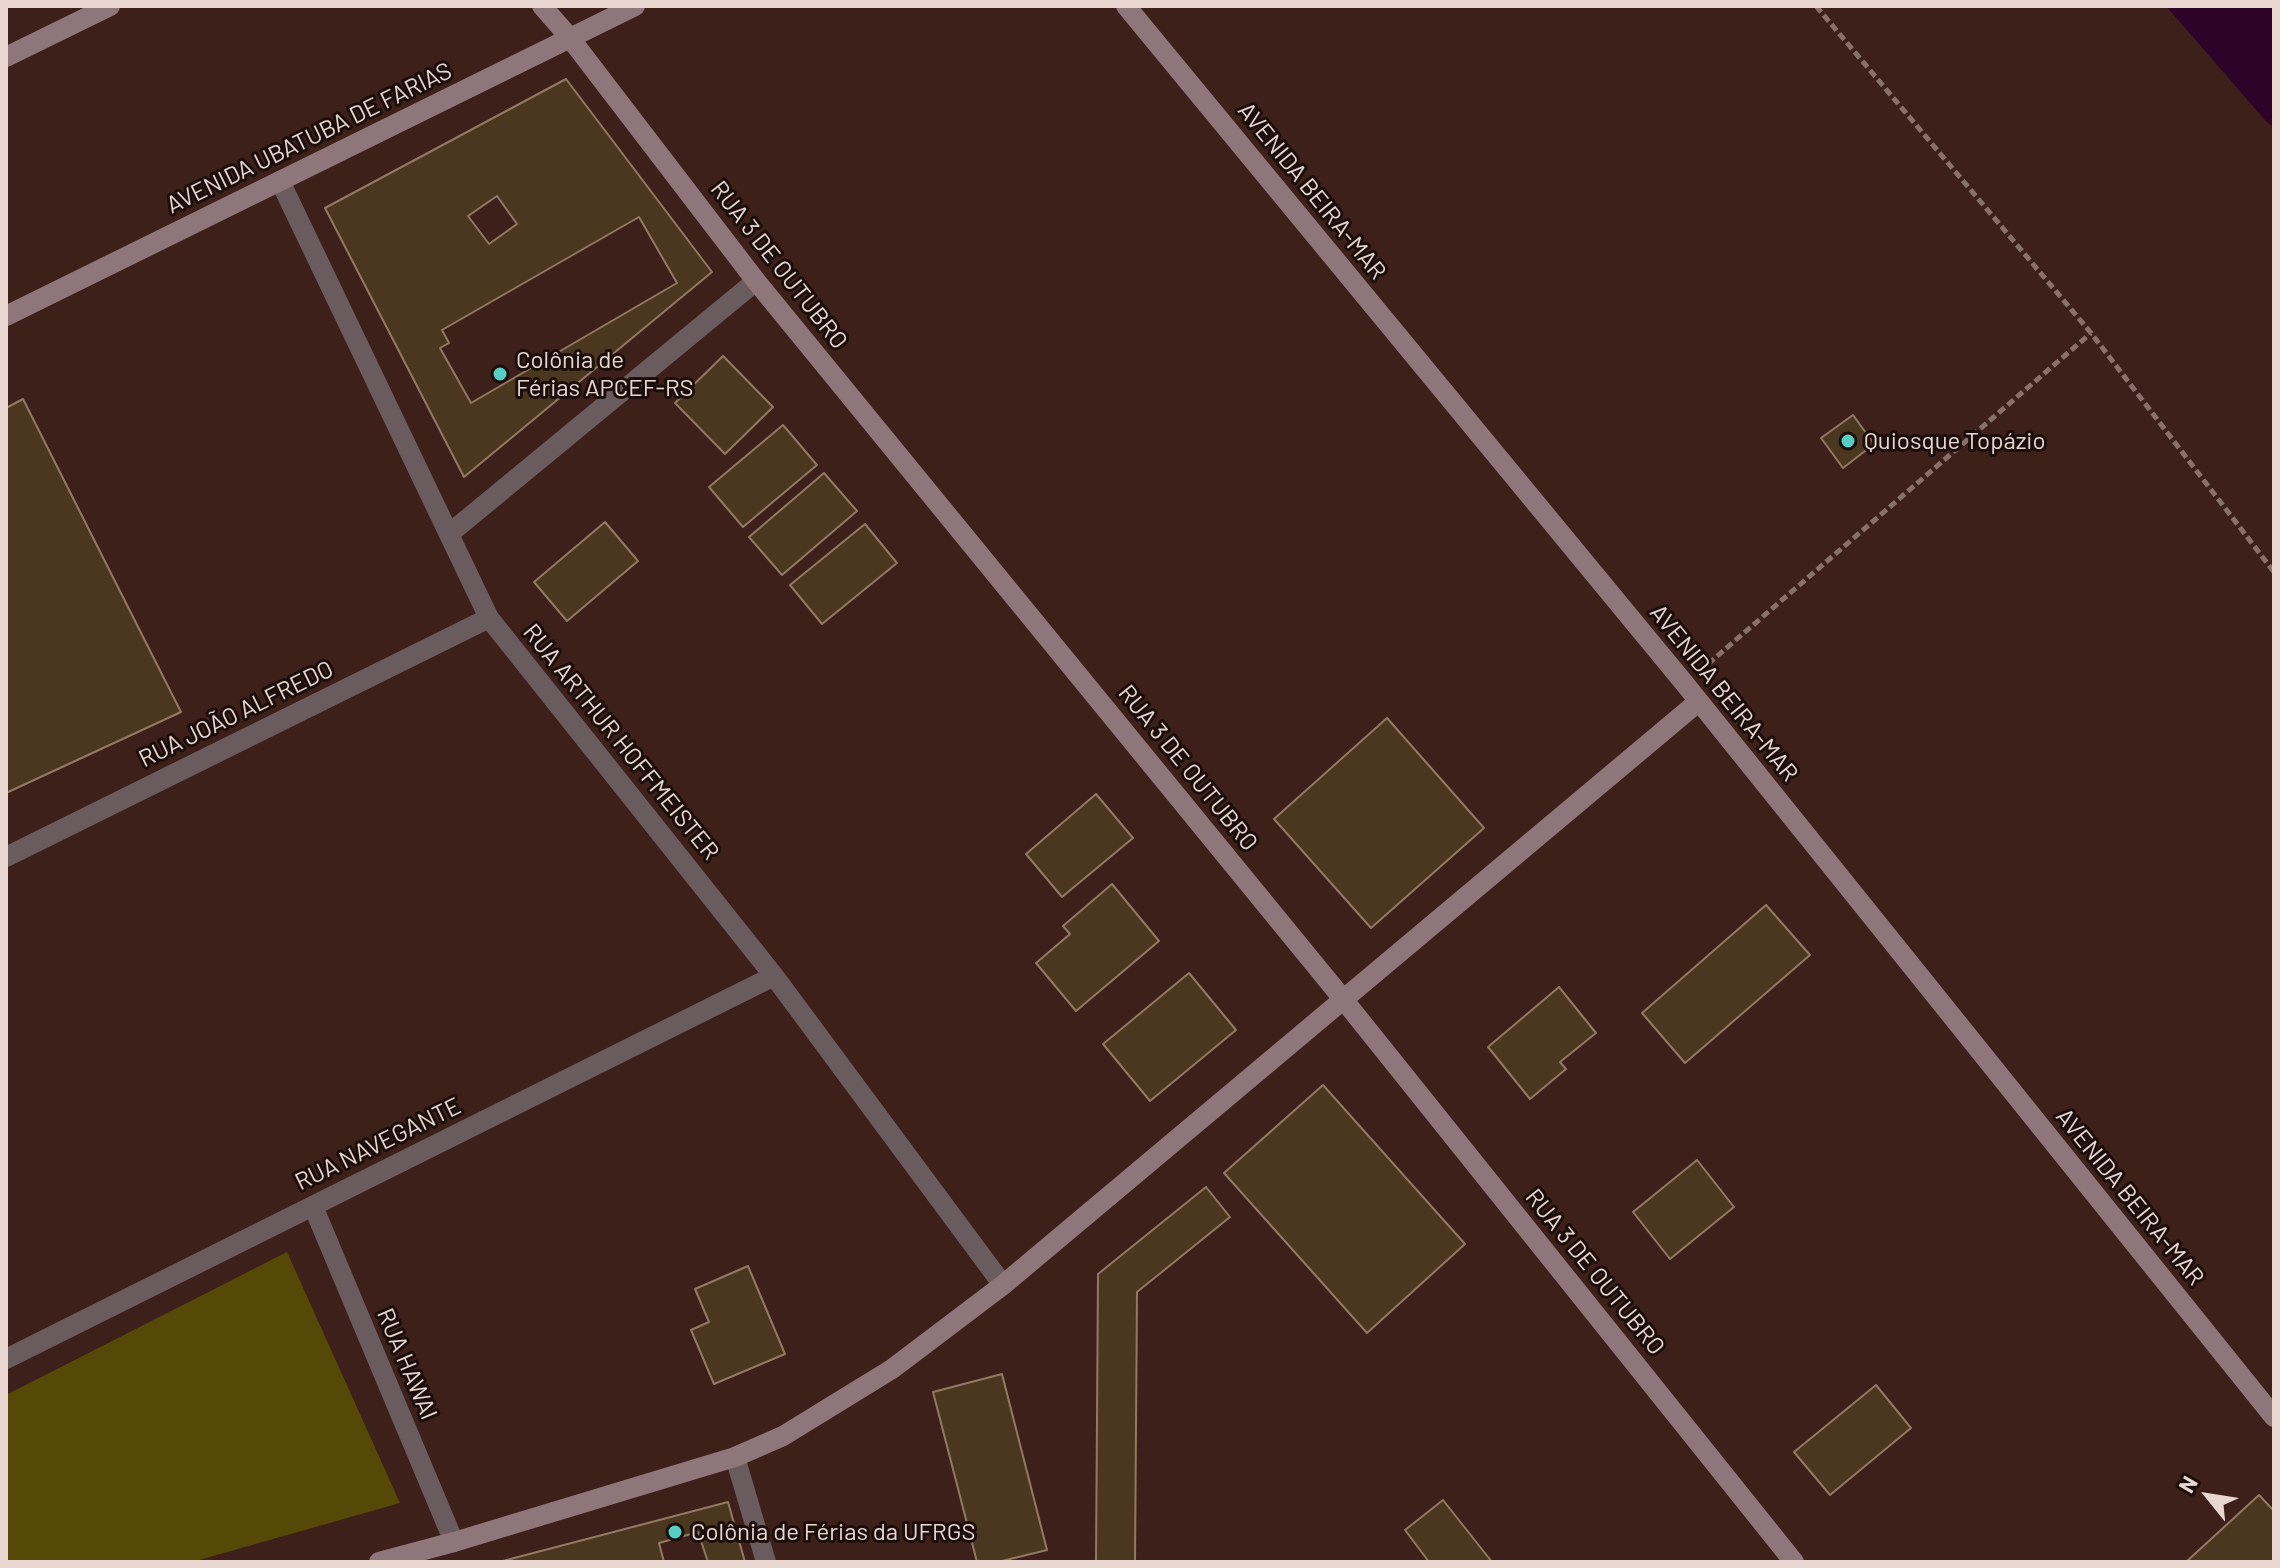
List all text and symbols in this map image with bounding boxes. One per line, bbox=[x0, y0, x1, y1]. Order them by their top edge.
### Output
street label: AVENIDA UBATUBA DE FARIAS bbox=[162, 56, 456, 220]
street label: AVENIDA BEIRA-MAR bbox=[1232, 97, 1392, 285]
street label: RUA 3 DE OUTUBRO bbox=[705, 175, 853, 355]
place label: Colônia de Férias APCEF-RS bbox=[516, 346, 694, 402]
marker: Colônia de Férias APCEF-RS bbox=[491, 365, 509, 383]
place label: Quiosque Topázio bbox=[1864, 427, 2046, 455]
marker: Quiosque Topázio bbox=[1839, 432, 1857, 450]
street label: AVENIDA BEIRA-MAR bbox=[1644, 599, 1804, 787]
street label: RUA ARTHUR HOFFMEISTER bbox=[517, 618, 725, 866]
street label: RUA JOÃO ALFREDO bbox=[134, 654, 338, 774]
street label: RUA 3 DE OUTUBRO bbox=[1112, 679, 1264, 857]
street label: RUA NAVEGANTE bbox=[290, 1091, 466, 1197]
street label: AVENIDA BEIRA-MAR bbox=[2050, 1103, 2210, 1291]
street label: RUA 3 DE OUTUBRO bbox=[1519, 1183, 1671, 1361]
street label: RUA HAWAI bbox=[371, 1304, 443, 1424]
north arrow bbox=[2168, 1456, 2248, 1536]
text: N bbox=[2172, 1471, 2202, 1497]
place label: Colônia de Férias da UFRGS bbox=[691, 1518, 976, 1546]
marker: Colônia de Férias da UFRGS bbox=[666, 1523, 684, 1541]

